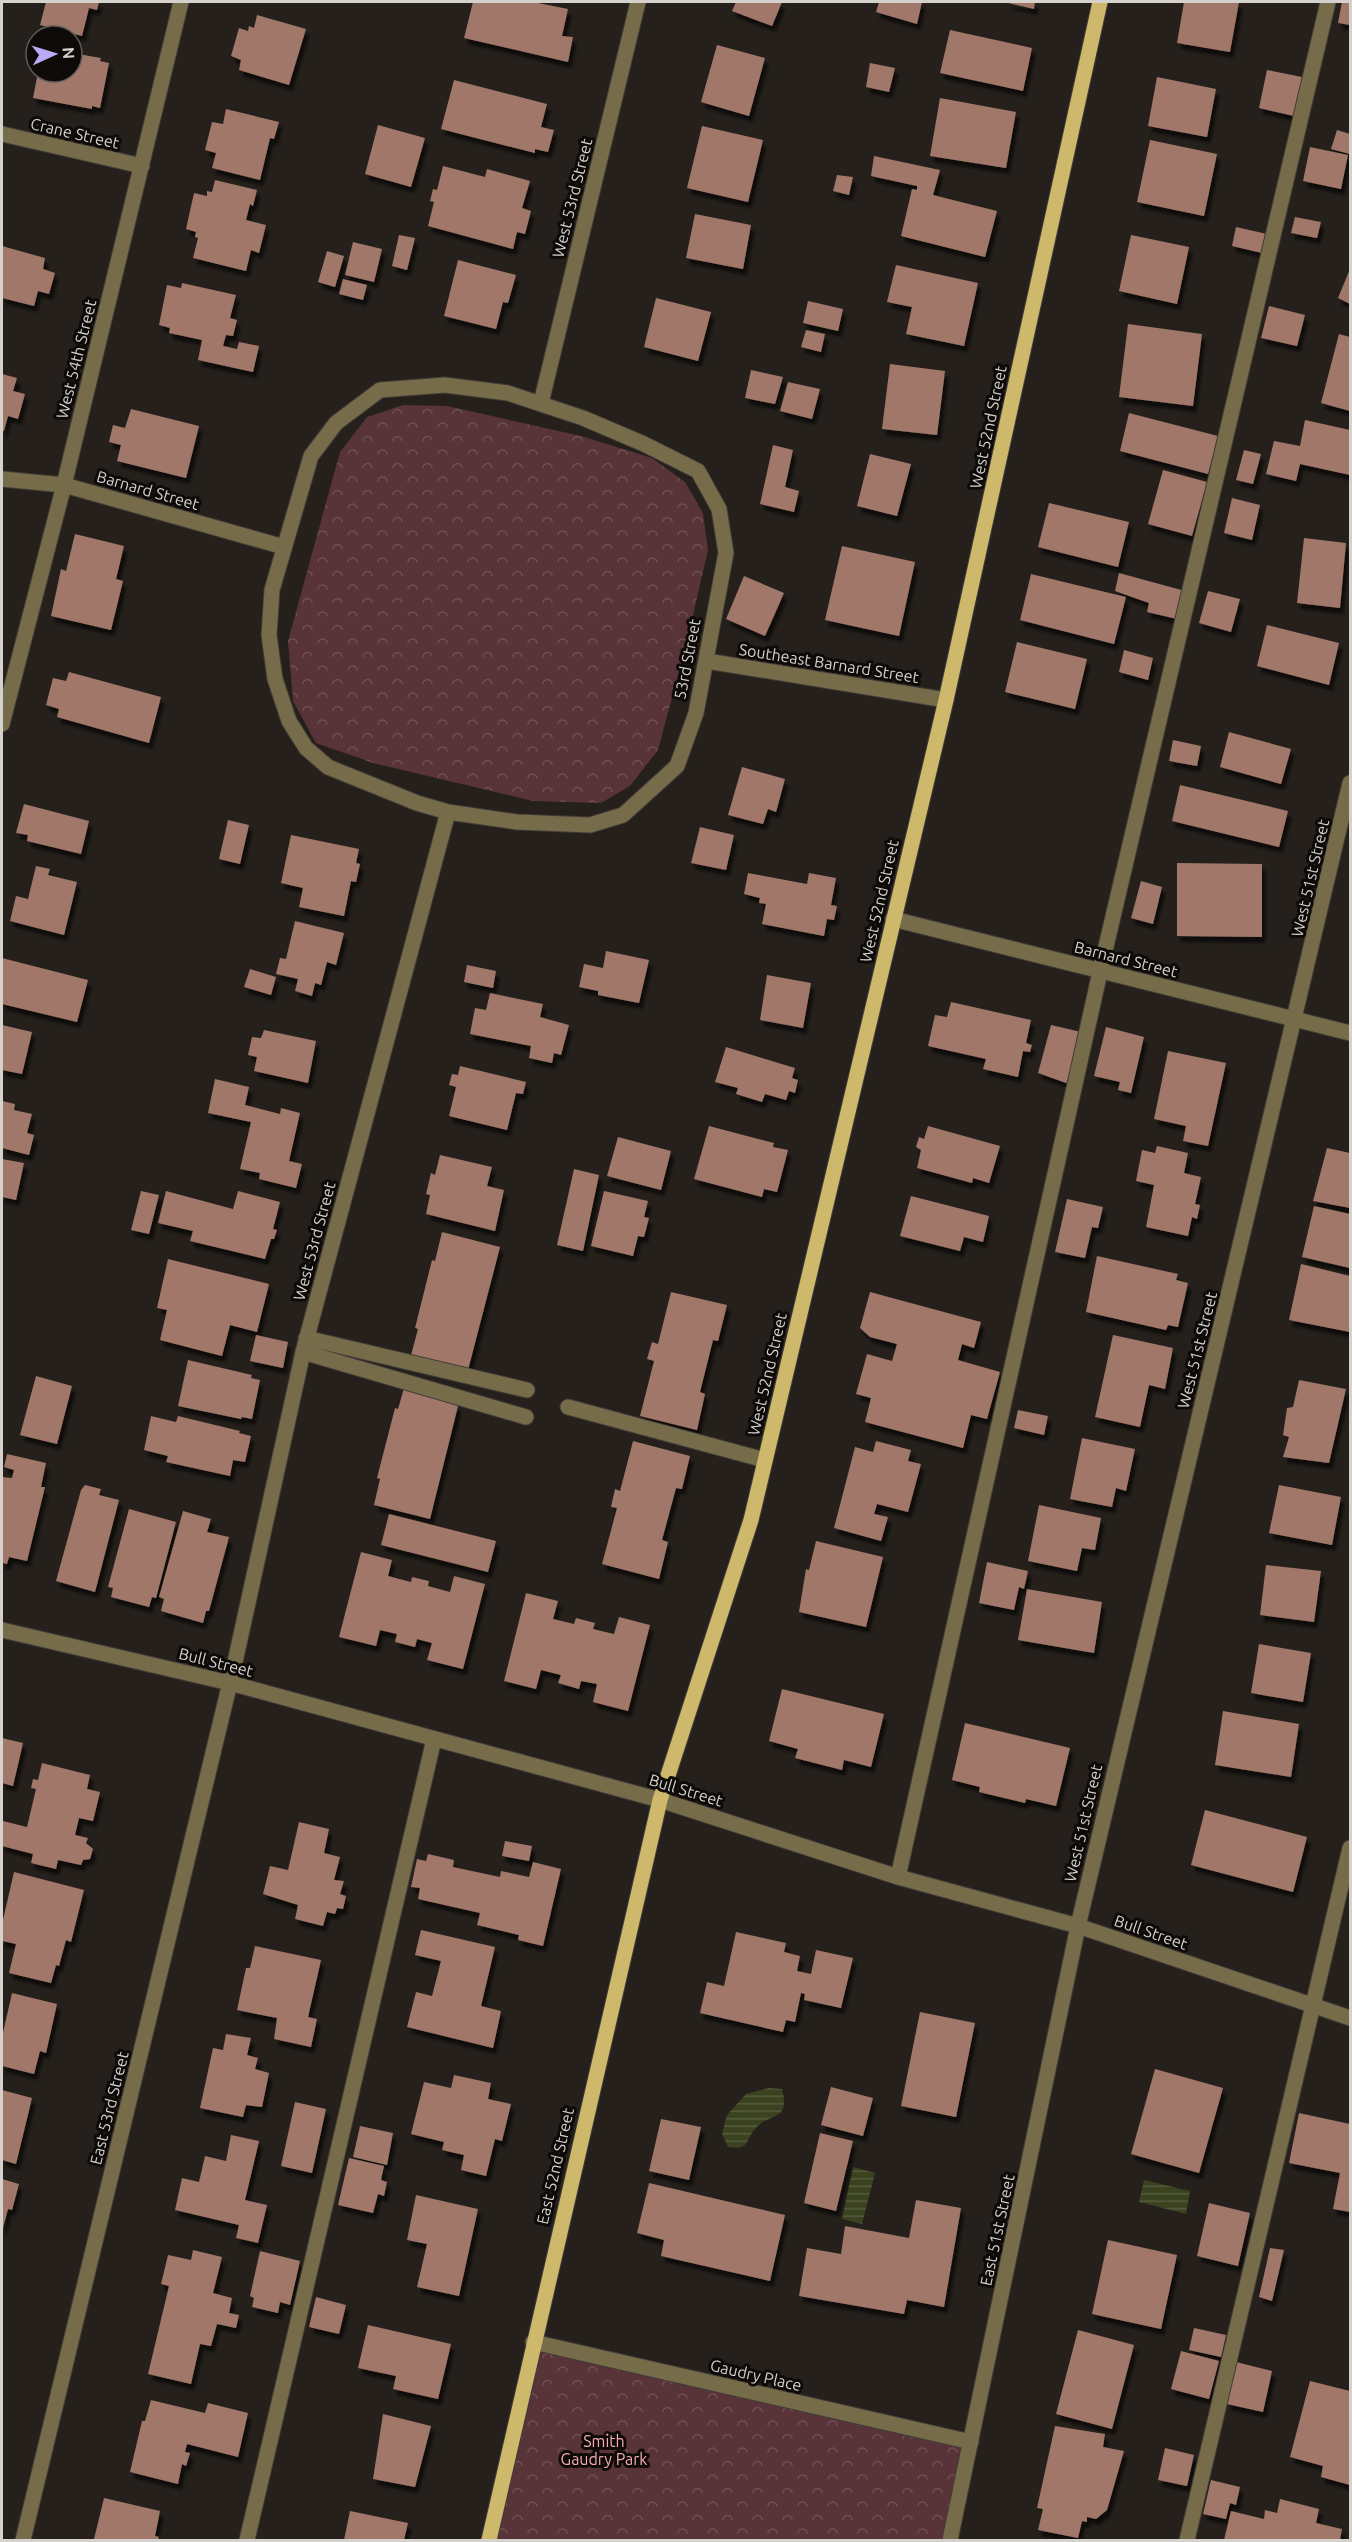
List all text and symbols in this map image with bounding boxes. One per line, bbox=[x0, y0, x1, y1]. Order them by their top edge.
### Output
north arrow bbox=[24, 24, 84, 84]
text: N bbox=[60, 46, 78, 60]
street label: Crane Street bbox=[29, 114, 122, 152]
street label: West 53rd Street bbox=[548, 136, 596, 259]
street label: West 54th Street bbox=[52, 297, 100, 420]
street label: West 52nd Street bbox=[966, 363, 1010, 490]
street label: Barnard Street bbox=[95, 467, 202, 513]
street label: 53rd Street bbox=[670, 616, 704, 701]
street label: Southeast Barnard Street bbox=[738, 640, 921, 686]
street label: West 51st Street bbox=[1288, 817, 1332, 938]
street label: West 52nd Street bbox=[856, 837, 902, 964]
street label: Barnard Street bbox=[1073, 937, 1180, 981]
street label: West 53rd Street bbox=[290, 1179, 339, 1302]
street label: West 51st Street bbox=[1174, 1289, 1220, 1410]
street label: West 52nd Street bbox=[744, 1310, 790, 1437]
street label: Bull Street bbox=[177, 1644, 256, 1680]
street label: West 51st Street bbox=[1061, 1762, 1105, 1883]
street label: Bull Street bbox=[647, 1770, 726, 1810]
street label: Bull Street bbox=[1112, 1911, 1191, 1953]
street label: East 53rd Street bbox=[86, 2049, 132, 2166]
street label: East 52nd Street bbox=[533, 2105, 577, 2226]
street label: East 51st Street bbox=[976, 2172, 1018, 2287]
street label: Gaudry Place bbox=[708, 2356, 804, 2394]
park label: Smith Gaudry Park bbox=[561, 2432, 647, 2468]

